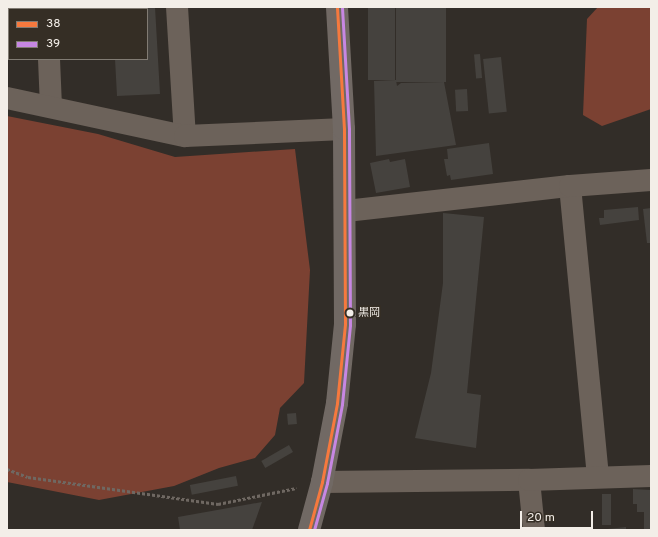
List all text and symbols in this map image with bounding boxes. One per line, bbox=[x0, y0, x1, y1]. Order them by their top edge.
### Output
legend bbox=[8, 8, 148, 60]
text: 38 bbox=[46, 16, 61, 32]
text: 39 bbox=[46, 36, 60, 52]
place label: 黒岡 bbox=[358, 306, 380, 320]
marker: 黒岡 bbox=[345, 308, 355, 318]
scale bar bbox=[522, 503, 595, 529]
text: 20 m bbox=[527, 510, 555, 526]

